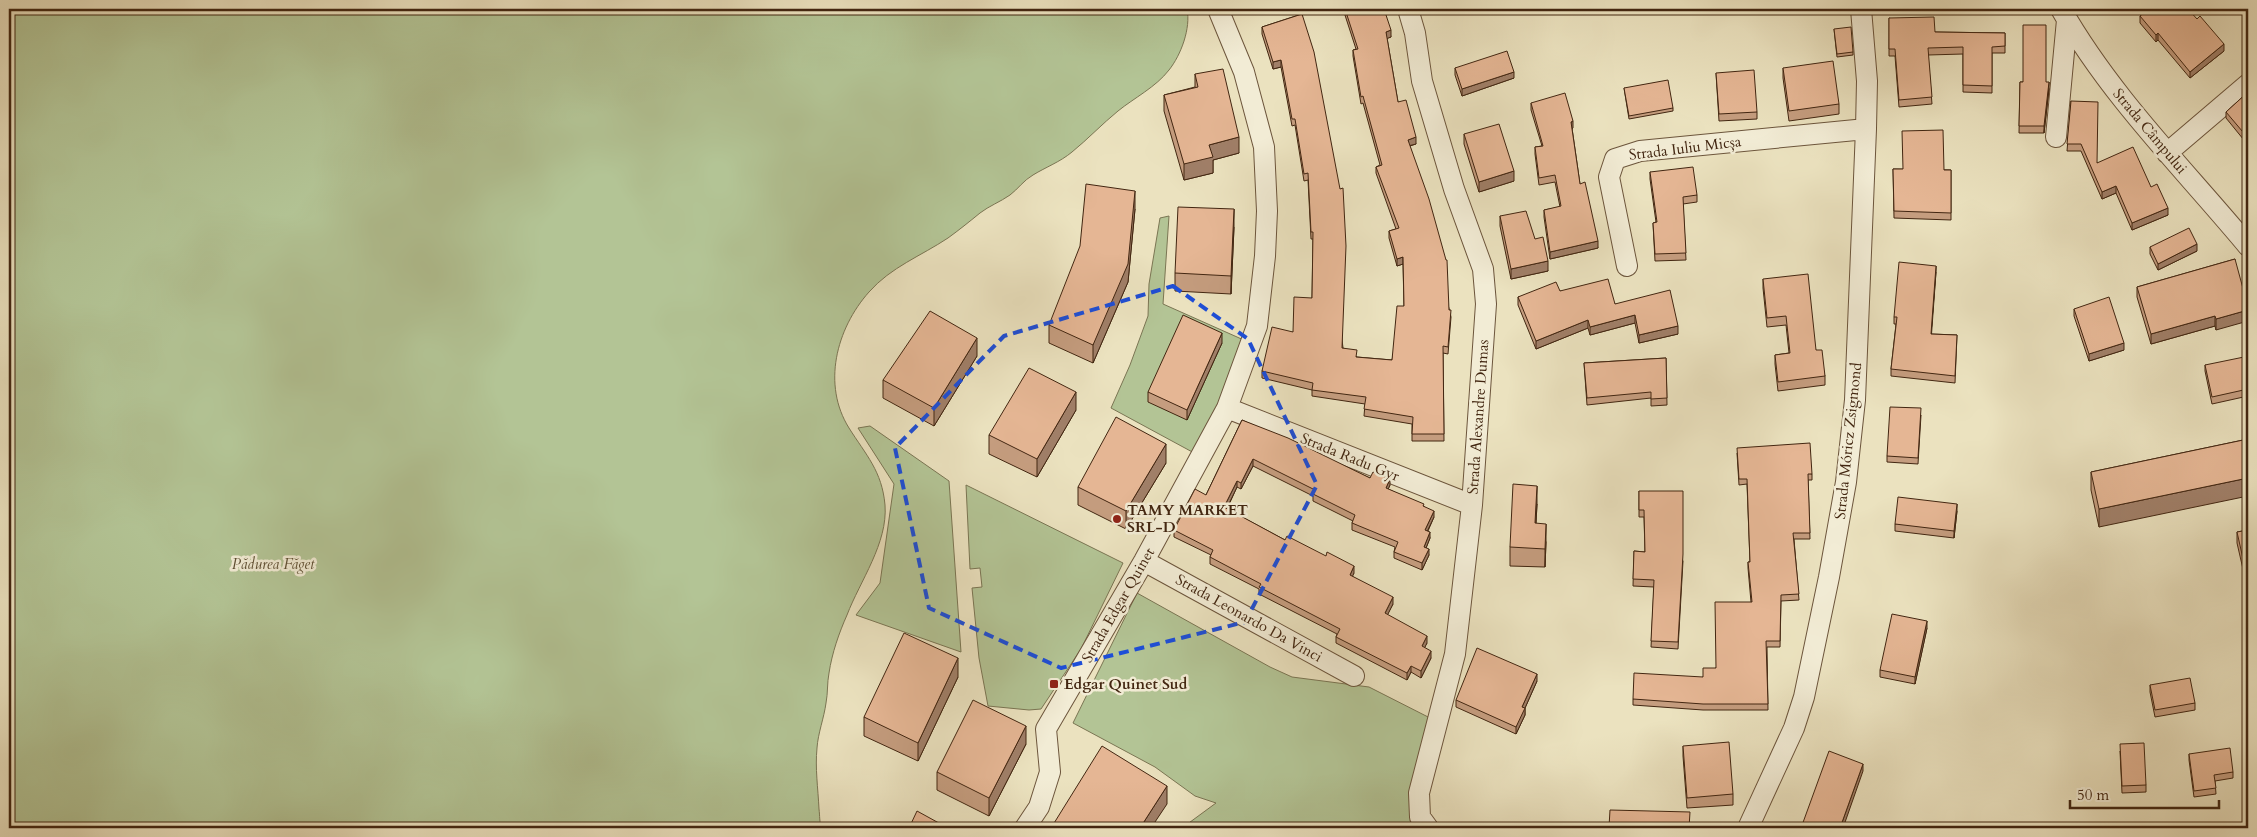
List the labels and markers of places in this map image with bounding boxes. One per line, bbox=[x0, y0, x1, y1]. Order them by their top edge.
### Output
place label: TAMY MARKET SRL-D bbox=[1127, 500, 1248, 537]
marker: TAMY MARKET SRL-D bbox=[1111, 513, 1123, 525]
place label: Edgar Quinet Sud bbox=[1064, 674, 1188, 694]
marker: Edgar Quinet Sud bbox=[1048, 678, 1060, 690]

